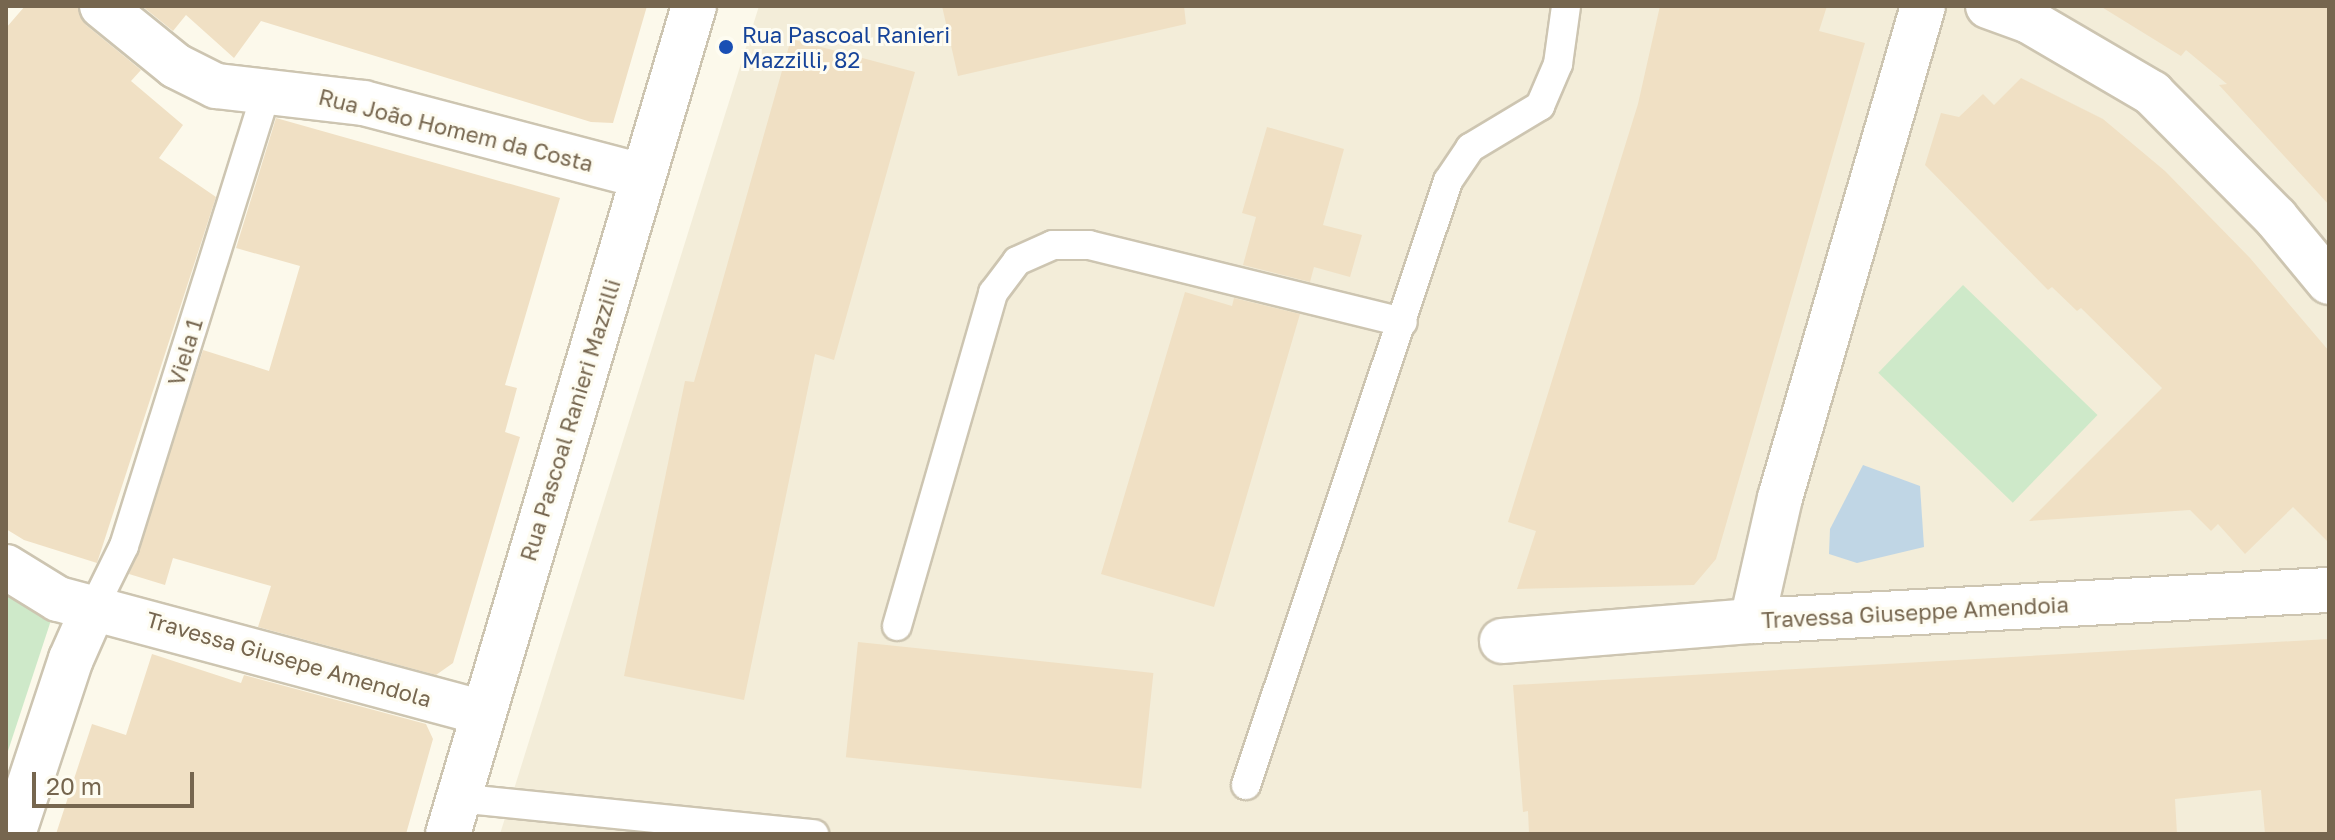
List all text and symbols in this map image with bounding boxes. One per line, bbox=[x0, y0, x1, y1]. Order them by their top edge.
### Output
place label: Rua Pascoal Ranieri Mazzilli, 82 bbox=[742, 21, 950, 72]
marker: Rua Pascoal Ranieri Mazzilli, 82 bbox=[717, 38, 735, 56]
street label: Rua João Homem da Costa bbox=[316, 83, 596, 177]
street label: Rua Pascoal Ranieri Mazzilli bbox=[514, 276, 626, 564]
street label: Viela 1 bbox=[162, 315, 208, 389]
street label: Travessa Giuseppe Amendoia bbox=[1761, 591, 2069, 633]
street label: Travessa Giusepe Amendola bbox=[143, 606, 435, 712]
scale bar bbox=[36, 756, 198, 806]
text: 20 m bbox=[46, 771, 102, 800]

